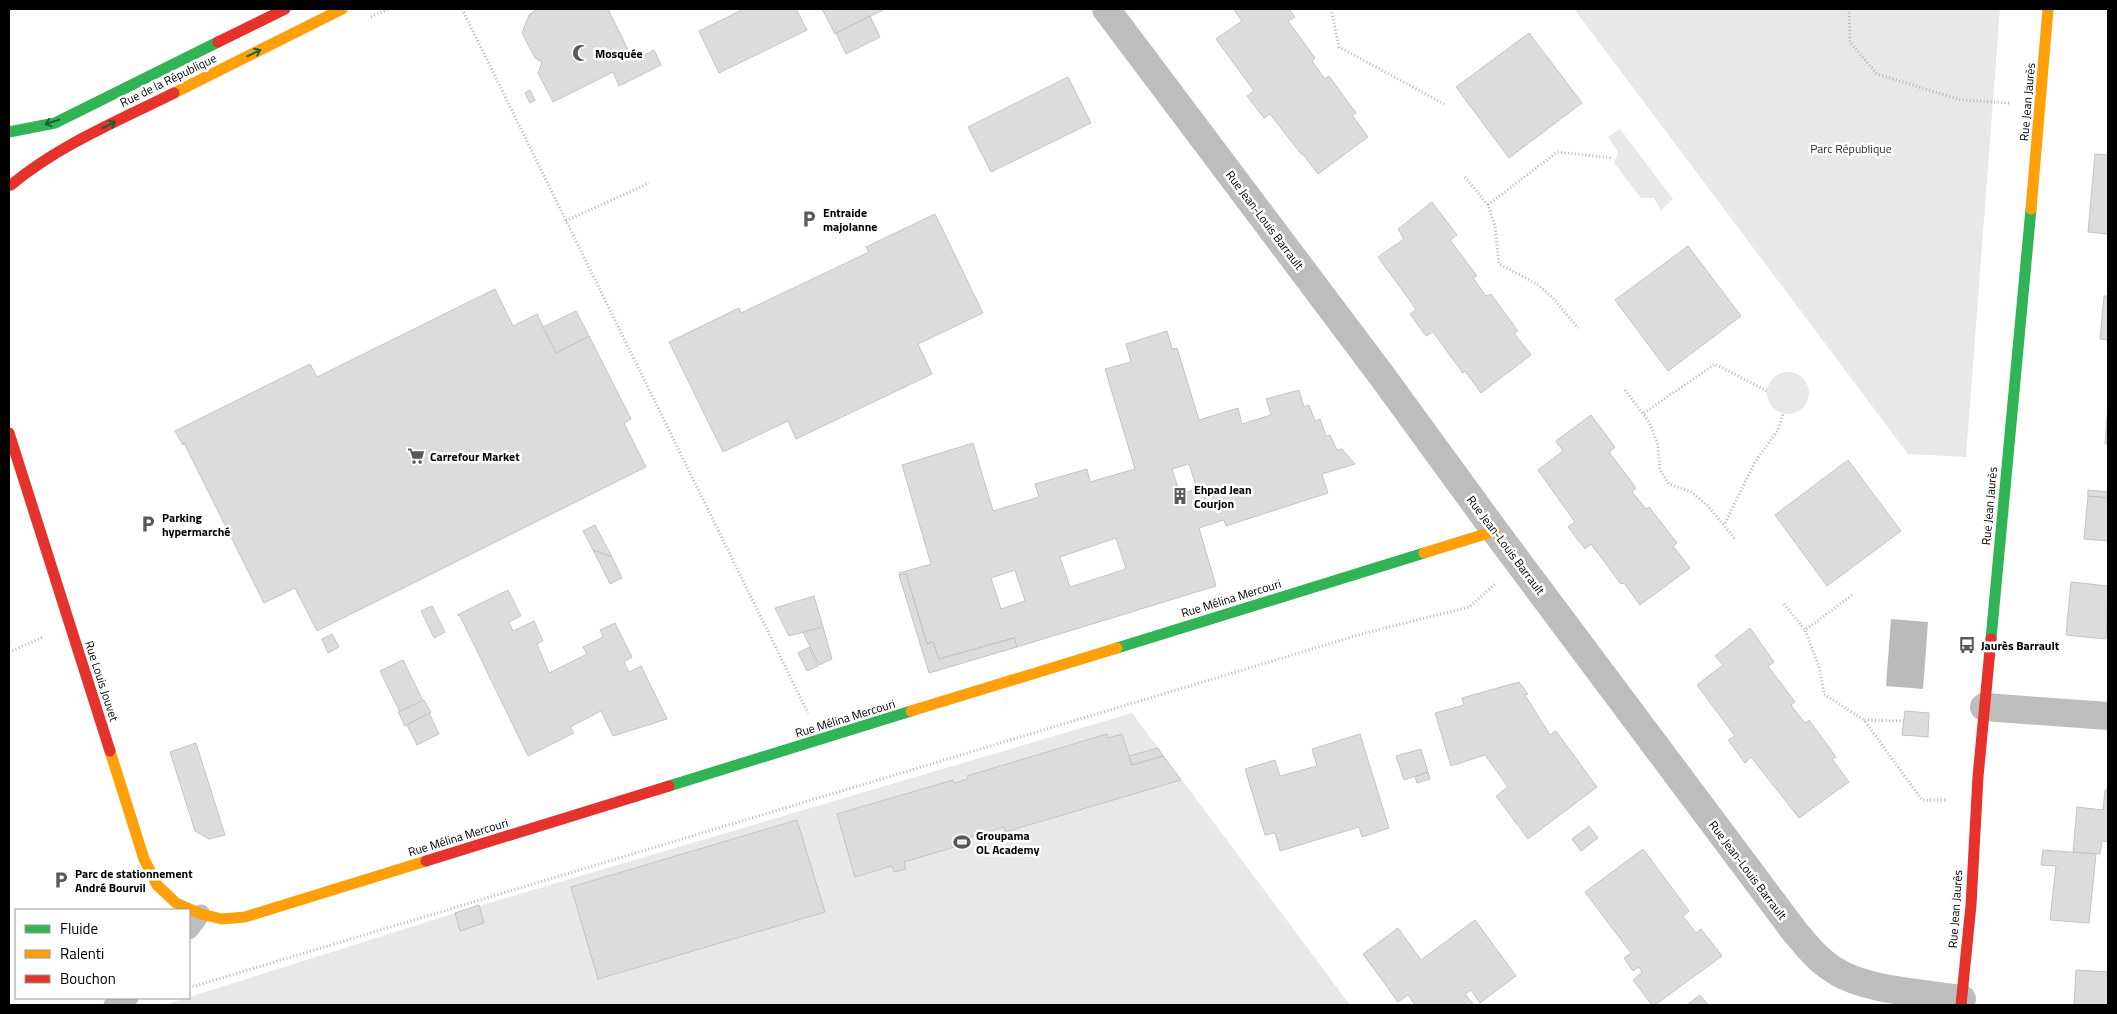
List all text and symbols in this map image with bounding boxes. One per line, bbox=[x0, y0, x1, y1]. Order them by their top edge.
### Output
mosque icon: Mosquée bbox=[571, 43, 591, 63]
place label: Mosquée bbox=[595, 44, 643, 63]
one-way arrow bbox=[247, 47, 262, 57]
street label: Rue de la République bbox=[116, 48, 220, 112]
street label: Rue Jean Jaurès bbox=[2014, 62, 2040, 142]
one-way arrow bbox=[45, 118, 61, 128]
one-way arrow bbox=[101, 120, 116, 129]
park label: Parc République bbox=[1810, 139, 1892, 158]
street label: Rue Jean-Louis Barrault bbox=[1221, 166, 1309, 274]
place label: Entraide majolanne bbox=[823, 203, 877, 236]
parking icon: Entraide majolanne bbox=[799, 209, 819, 229]
supermarket icon: Carrefour Market bbox=[406, 446, 426, 466]
place label: Carrefour Market bbox=[430, 447, 520, 466]
street label: Rue Jean Jaurès bbox=[1976, 466, 2002, 546]
place label: Ehpad Jean Courjon bbox=[1194, 480, 1252, 513]
building icon: Ehpad Jean Courjon bbox=[1170, 486, 1190, 506]
street label: Rue Jean-Louis Barrault bbox=[1462, 491, 1550, 599]
place label: Parking hypermarché bbox=[162, 508, 230, 541]
parking icon: Parking hypermarché bbox=[138, 514, 158, 534]
street label: Rue Mélina Mercouri bbox=[1179, 574, 1283, 622]
bus stop icon: Jaurès Barrault bbox=[1957, 635, 1977, 655]
place label: Jaurès Barrault bbox=[1981, 636, 2060, 655]
street label: Rue Louis Jouvet bbox=[80, 638, 124, 724]
street label: Rue Mélina Mercouri bbox=[793, 694, 897, 742]
street label: Rue Mélina Mercouri bbox=[406, 813, 510, 861]
street label: Rue Jean-Louis Barrault bbox=[1704, 816, 1792, 924]
place label: Groupama OL Academy bbox=[976, 826, 1040, 859]
sports icon: Groupama OL Academy bbox=[952, 832, 972, 852]
place label: Parc de stationnement André Bourvil bbox=[75, 864, 193, 897]
street label: Rue Jean Jaurès bbox=[1943, 869, 1967, 949]
parking icon: Parc de stationnement André Bourvil bbox=[51, 870, 71, 890]
legend bbox=[15, 909, 190, 999]
text: Fluide bbox=[60, 917, 98, 940]
text: Ralenti bbox=[60, 942, 104, 965]
text: Bouchon bbox=[60, 967, 116, 990]

